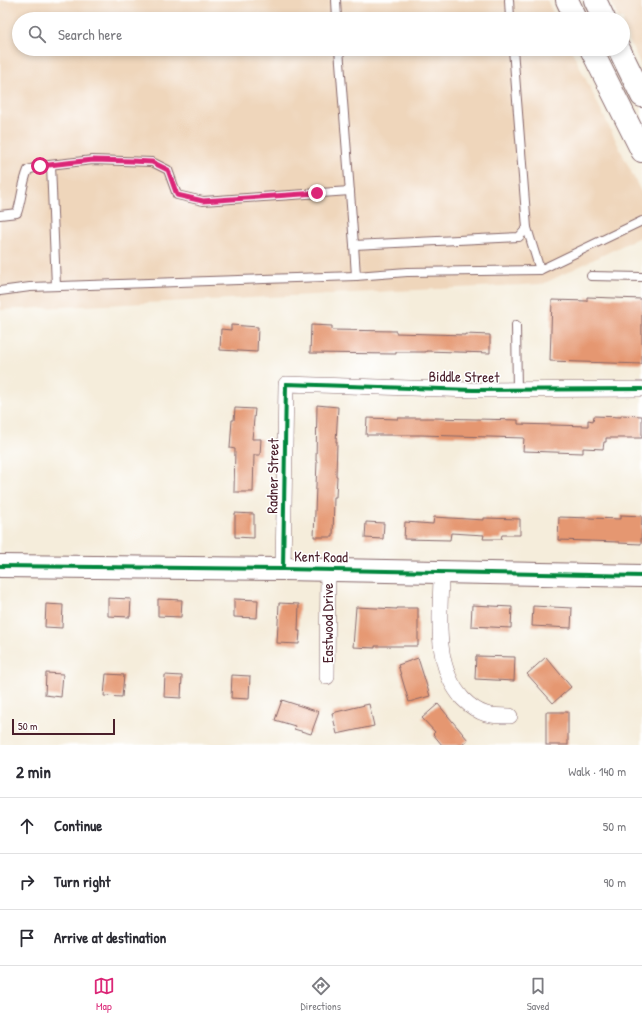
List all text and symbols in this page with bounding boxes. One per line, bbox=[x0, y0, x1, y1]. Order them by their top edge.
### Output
search box bbox=[12, 12, 630, 56]
icon: search bbox=[26, 23, 48, 45]
text: Search here bbox=[58, 24, 122, 45]
route start bbox=[31, 157, 49, 175]
route end bbox=[308, 184, 326, 202]
street label: Biddle Street bbox=[428, 365, 501, 388]
street label: Radner Street bbox=[261, 437, 284, 514]
street label: Kent Road bbox=[294, 546, 348, 567]
street label: Eastwood Drive bbox=[317, 583, 338, 663]
scale bar bbox=[12, 717, 115, 736]
text: 50 m bbox=[18, 719, 38, 733]
text: 2 min bbox=[16, 760, 51, 783]
text: Walk · 140 m bbox=[568, 762, 626, 780]
icon: ahead bbox=[16, 815, 38, 837]
text: Continue bbox=[54, 815, 102, 836]
text: 50 m bbox=[603, 817, 626, 835]
icon: right bbox=[16, 871, 38, 893]
text: Turn right bbox=[54, 871, 110, 892]
text: 90 m bbox=[604, 873, 626, 891]
icon: arrive bbox=[16, 927, 38, 949]
text: Arrive at destination bbox=[54, 927, 166, 948]
tab: Map bbox=[93, 975, 115, 1013]
tab: Directions bbox=[301, 975, 341, 1013]
tab: Saved bbox=[527, 975, 549, 1013]

